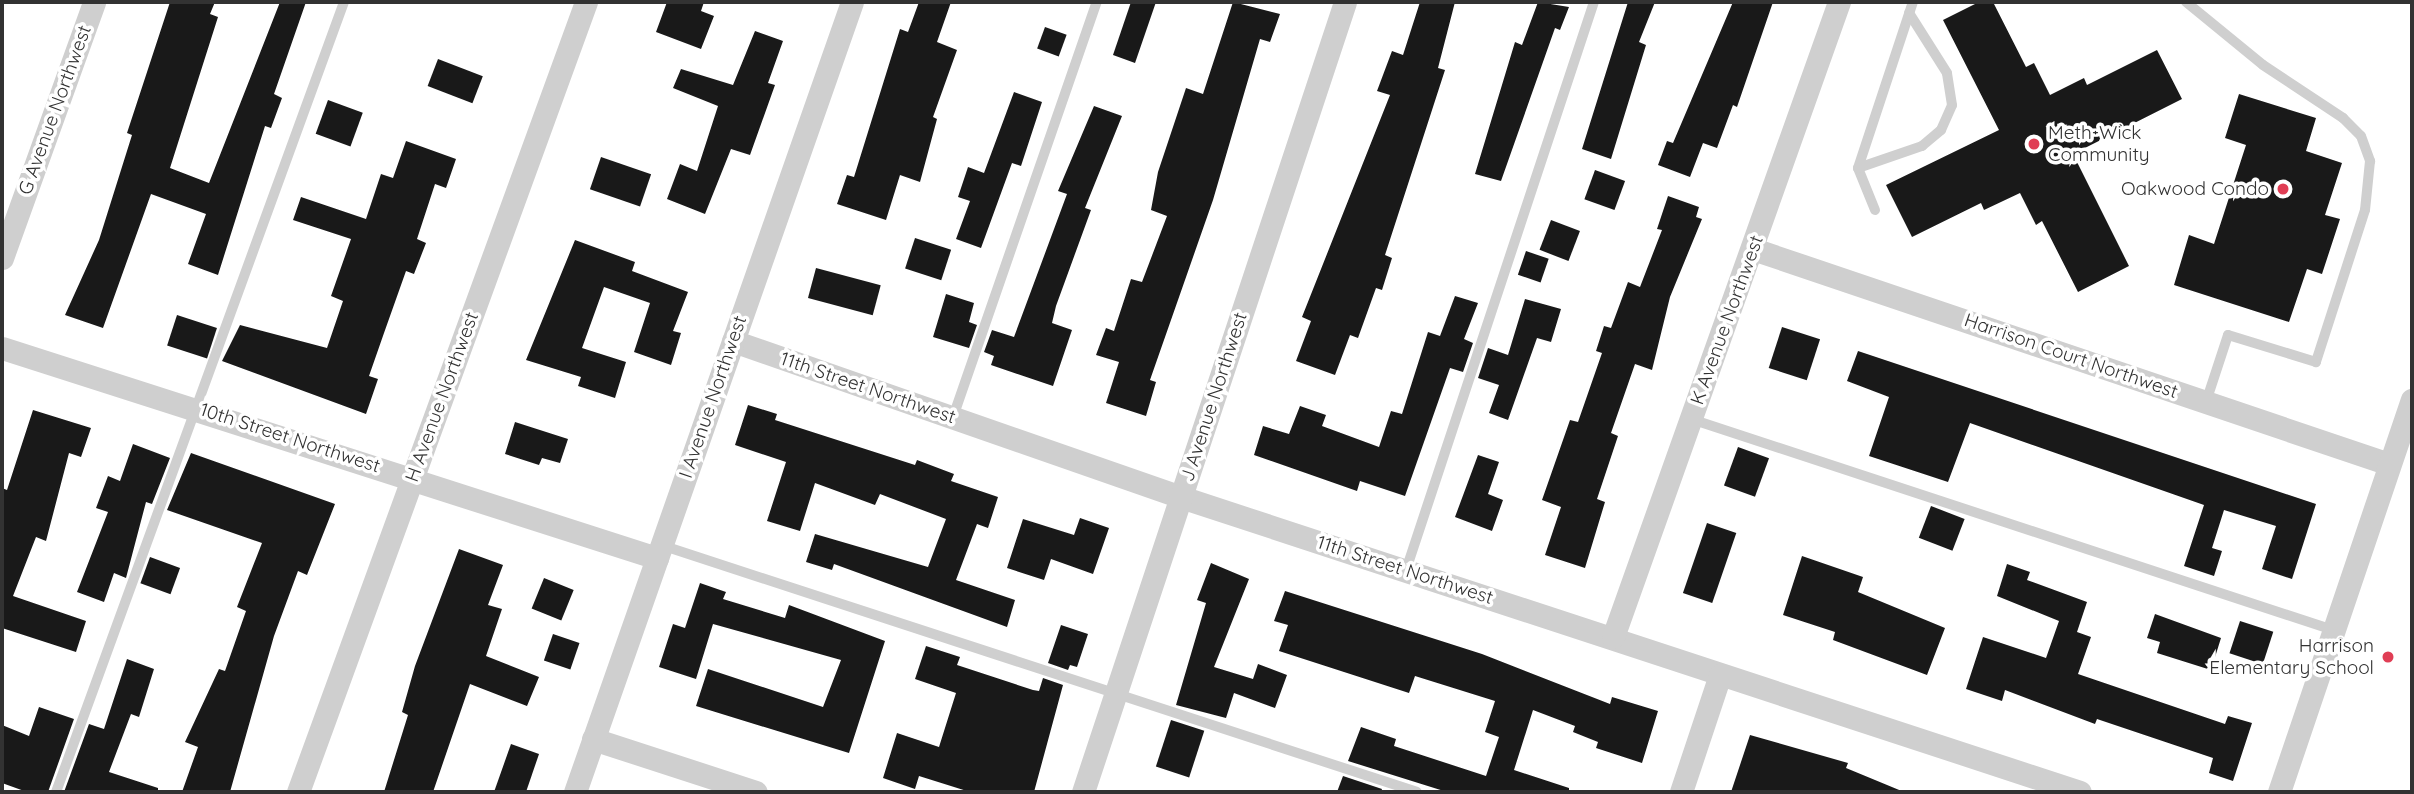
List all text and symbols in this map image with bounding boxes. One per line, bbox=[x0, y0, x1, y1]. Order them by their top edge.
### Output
street label: G Avenue Northwest bbox=[14, 22, 96, 198]
place label: Meth-Wick Community bbox=[2048, 122, 2150, 166]
marker: Meth-Wick Community bbox=[2026, 136, 2042, 152]
place label: Oakwood Condo bbox=[2121, 178, 2269, 200]
marker: Oakwood Condo bbox=[2275, 181, 2291, 197]
street label: K Avenue Northwest bbox=[1686, 232, 1768, 408]
street label: H Avenue Northwest bbox=[401, 309, 483, 485]
street label: Harrison Court Northwest bbox=[1961, 309, 2181, 403]
street label: J Avenue Northwest bbox=[1176, 310, 1252, 484]
street label: I Avenue Northwest bbox=[674, 313, 752, 481]
street label: 11th Street Northwest bbox=[777, 347, 959, 429]
street label: 10th Street Northwest bbox=[197, 398, 383, 478]
street label: 11th Street Northwest bbox=[1314, 531, 1496, 609]
place label: Harrison Elementary School bbox=[2209, 635, 2374, 679]
marker: Harrison Elementary School bbox=[2380, 649, 2396, 665]

